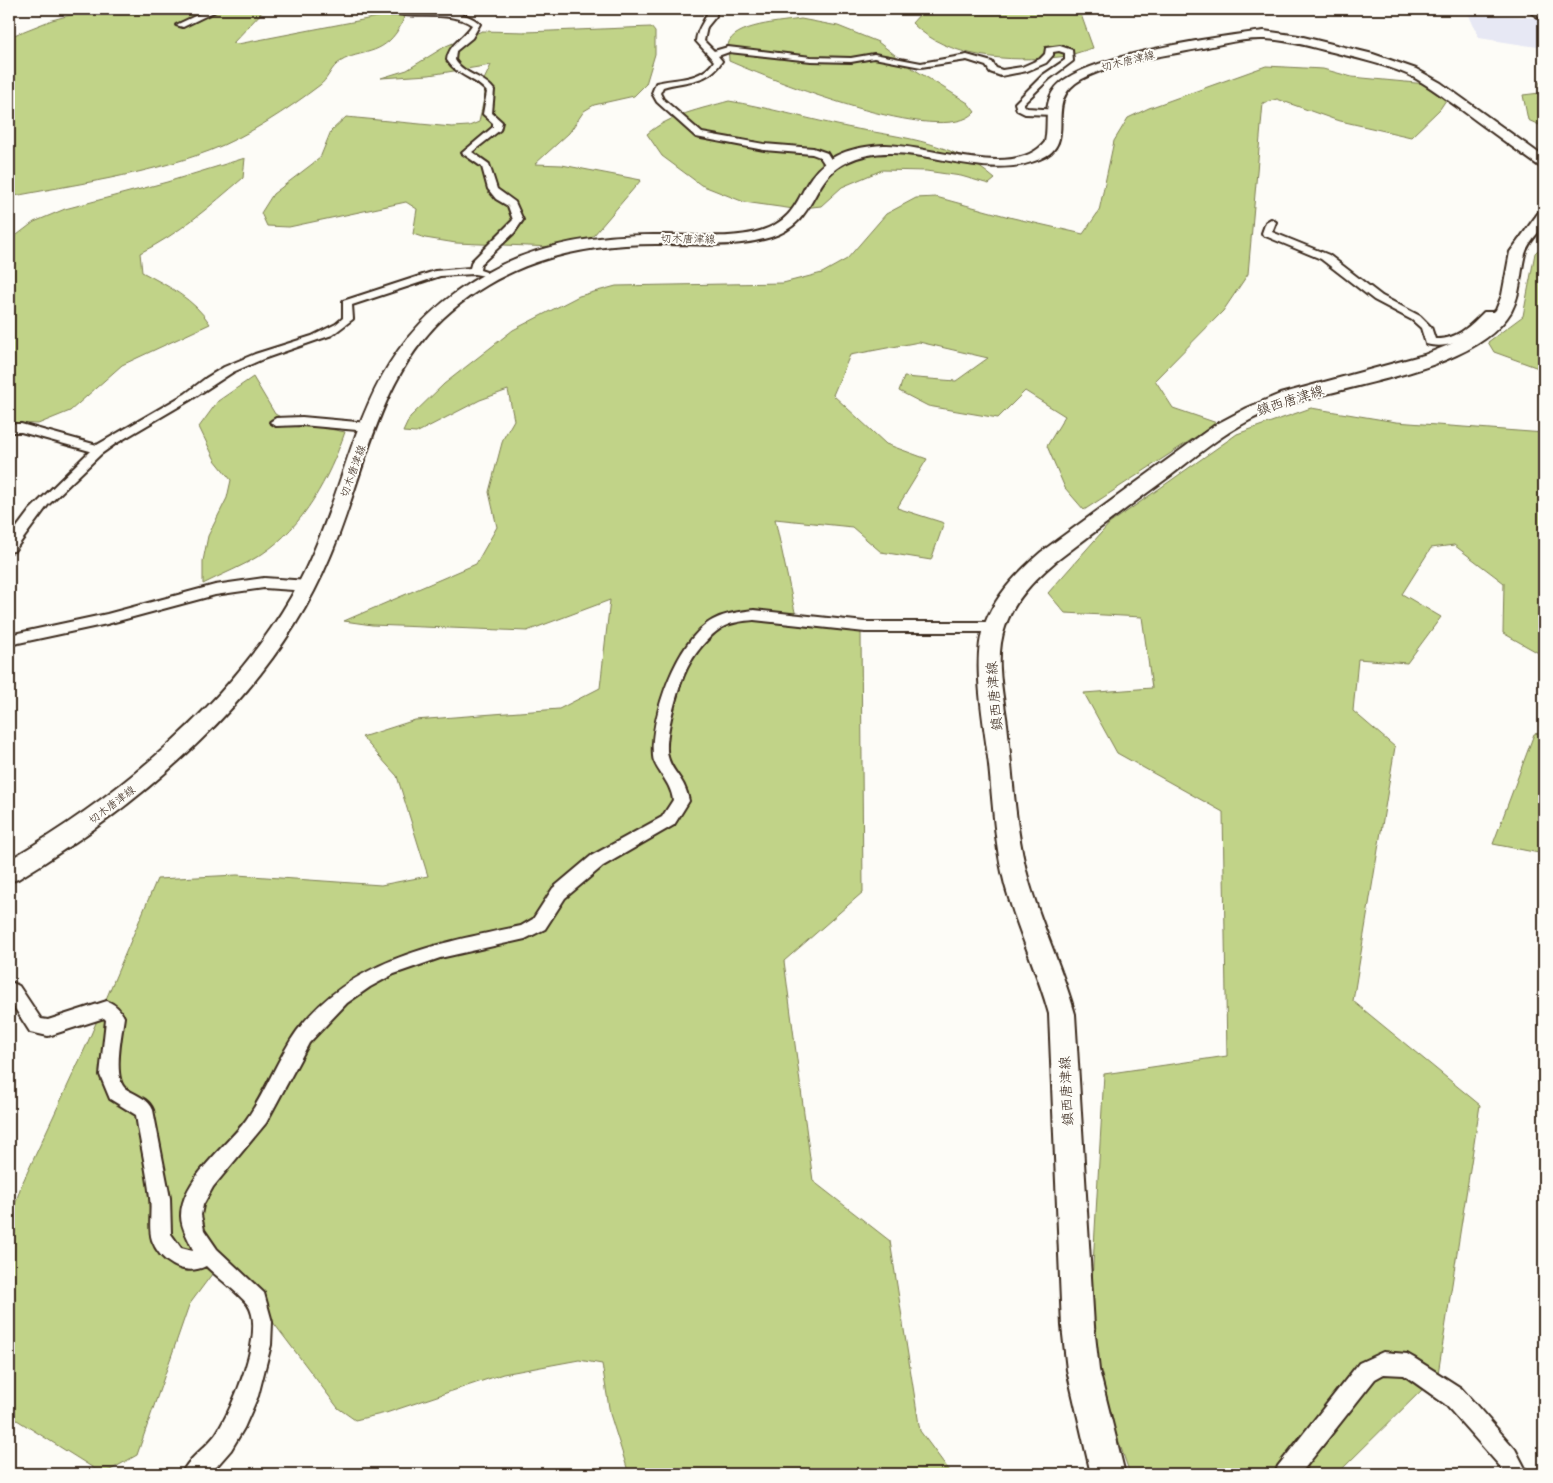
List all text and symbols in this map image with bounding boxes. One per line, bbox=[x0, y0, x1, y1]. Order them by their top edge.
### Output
street label: 切木唐津線 bbox=[1100, 47, 1156, 75]
street label: 切木唐津線 bbox=[660, 231, 716, 247]
street label: 鎮西唐津線 bbox=[1254, 381, 1326, 419]
street label: 切木唐津線 bbox=[337, 443, 369, 499]
street label: 鎮西唐津線 bbox=[982, 660, 1006, 732]
street label: 切木唐津線 bbox=[86, 782, 138, 828]
street label: 鎮西唐津線 bbox=[1055, 1056, 1077, 1126]

